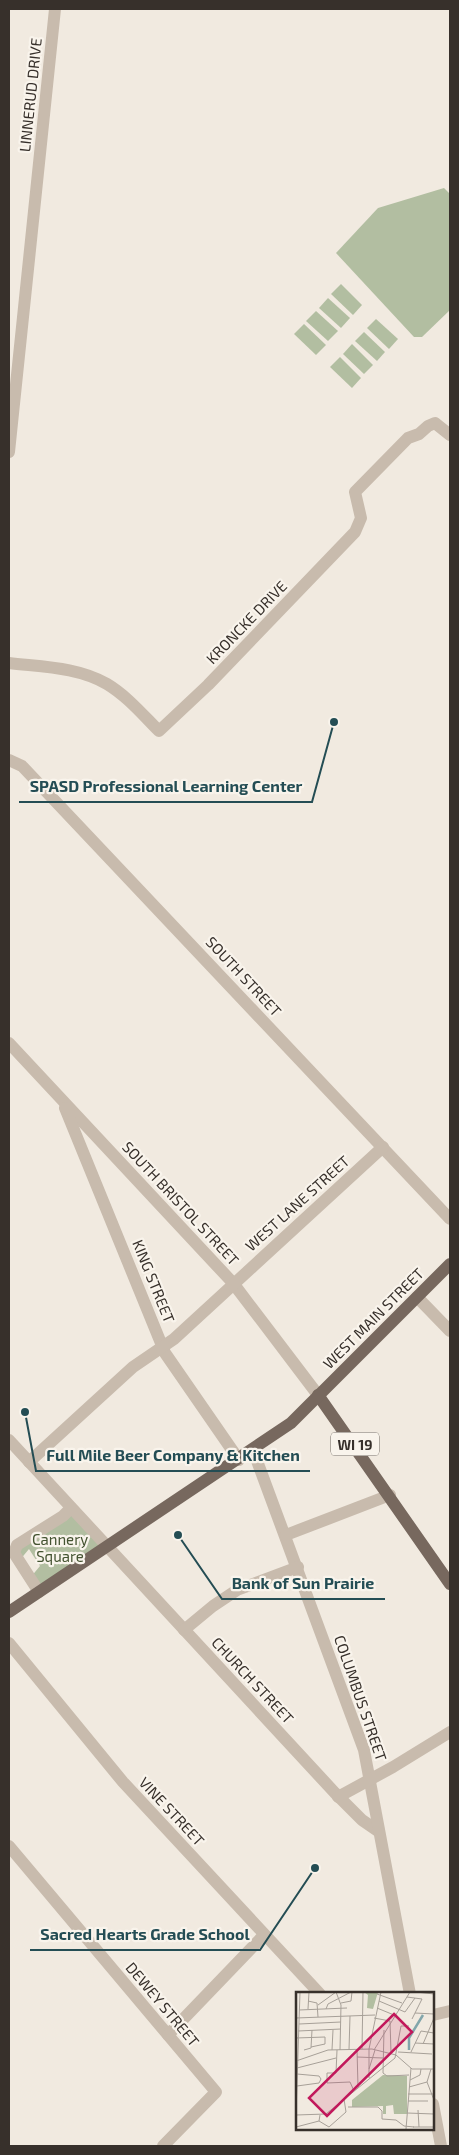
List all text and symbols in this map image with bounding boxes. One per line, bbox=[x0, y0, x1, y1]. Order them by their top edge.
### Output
street label: LINNERUD DRIVE bbox=[15, 37, 45, 153]
street label: KRONCKE DRIVE bbox=[202, 577, 290, 667]
callout: SPASD Professional Learning Center bbox=[19, 771, 312, 802]
text: SPASD Professional Learning Center bbox=[30, 776, 302, 795]
street label: SOUTH STREET bbox=[202, 932, 286, 1020]
street label: SOUTH BRISTOL STREET bbox=[119, 1137, 243, 1269]
street label: WEST LANE STREET bbox=[241, 1151, 353, 1255]
street label: KING STREET bbox=[129, 1237, 179, 1325]
street label: WEST MAIN STREET bbox=[319, 1264, 427, 1372]
road number: WI 19 bbox=[331, 1432, 379, 1456]
callout: Full Mile Beer Company & Kitchen bbox=[36, 1440, 310, 1471]
text: Full Mile Beer Company & Kitchen bbox=[46, 1445, 300, 1465]
park label: Cannery Square bbox=[32, 1530, 88, 1565]
callout: Bank of Sun Prairie bbox=[222, 1568, 385, 1599]
text: Bank of Sun Prairie bbox=[232, 1573, 374, 1592]
street label: CHURCH STREET bbox=[208, 1633, 298, 1727]
street label: COLUMBUS STREET bbox=[331, 1633, 391, 1764]
street label: VINE STREET bbox=[136, 1773, 209, 1849]
callout: Sacred Hearts Grade School bbox=[30, 1919, 260, 1950]
text: Sacred Hearts Grade School bbox=[40, 1924, 250, 1943]
street label: DEWEY STREET bbox=[123, 1958, 204, 2050]
inset map bbox=[296, 1992, 434, 2130]

